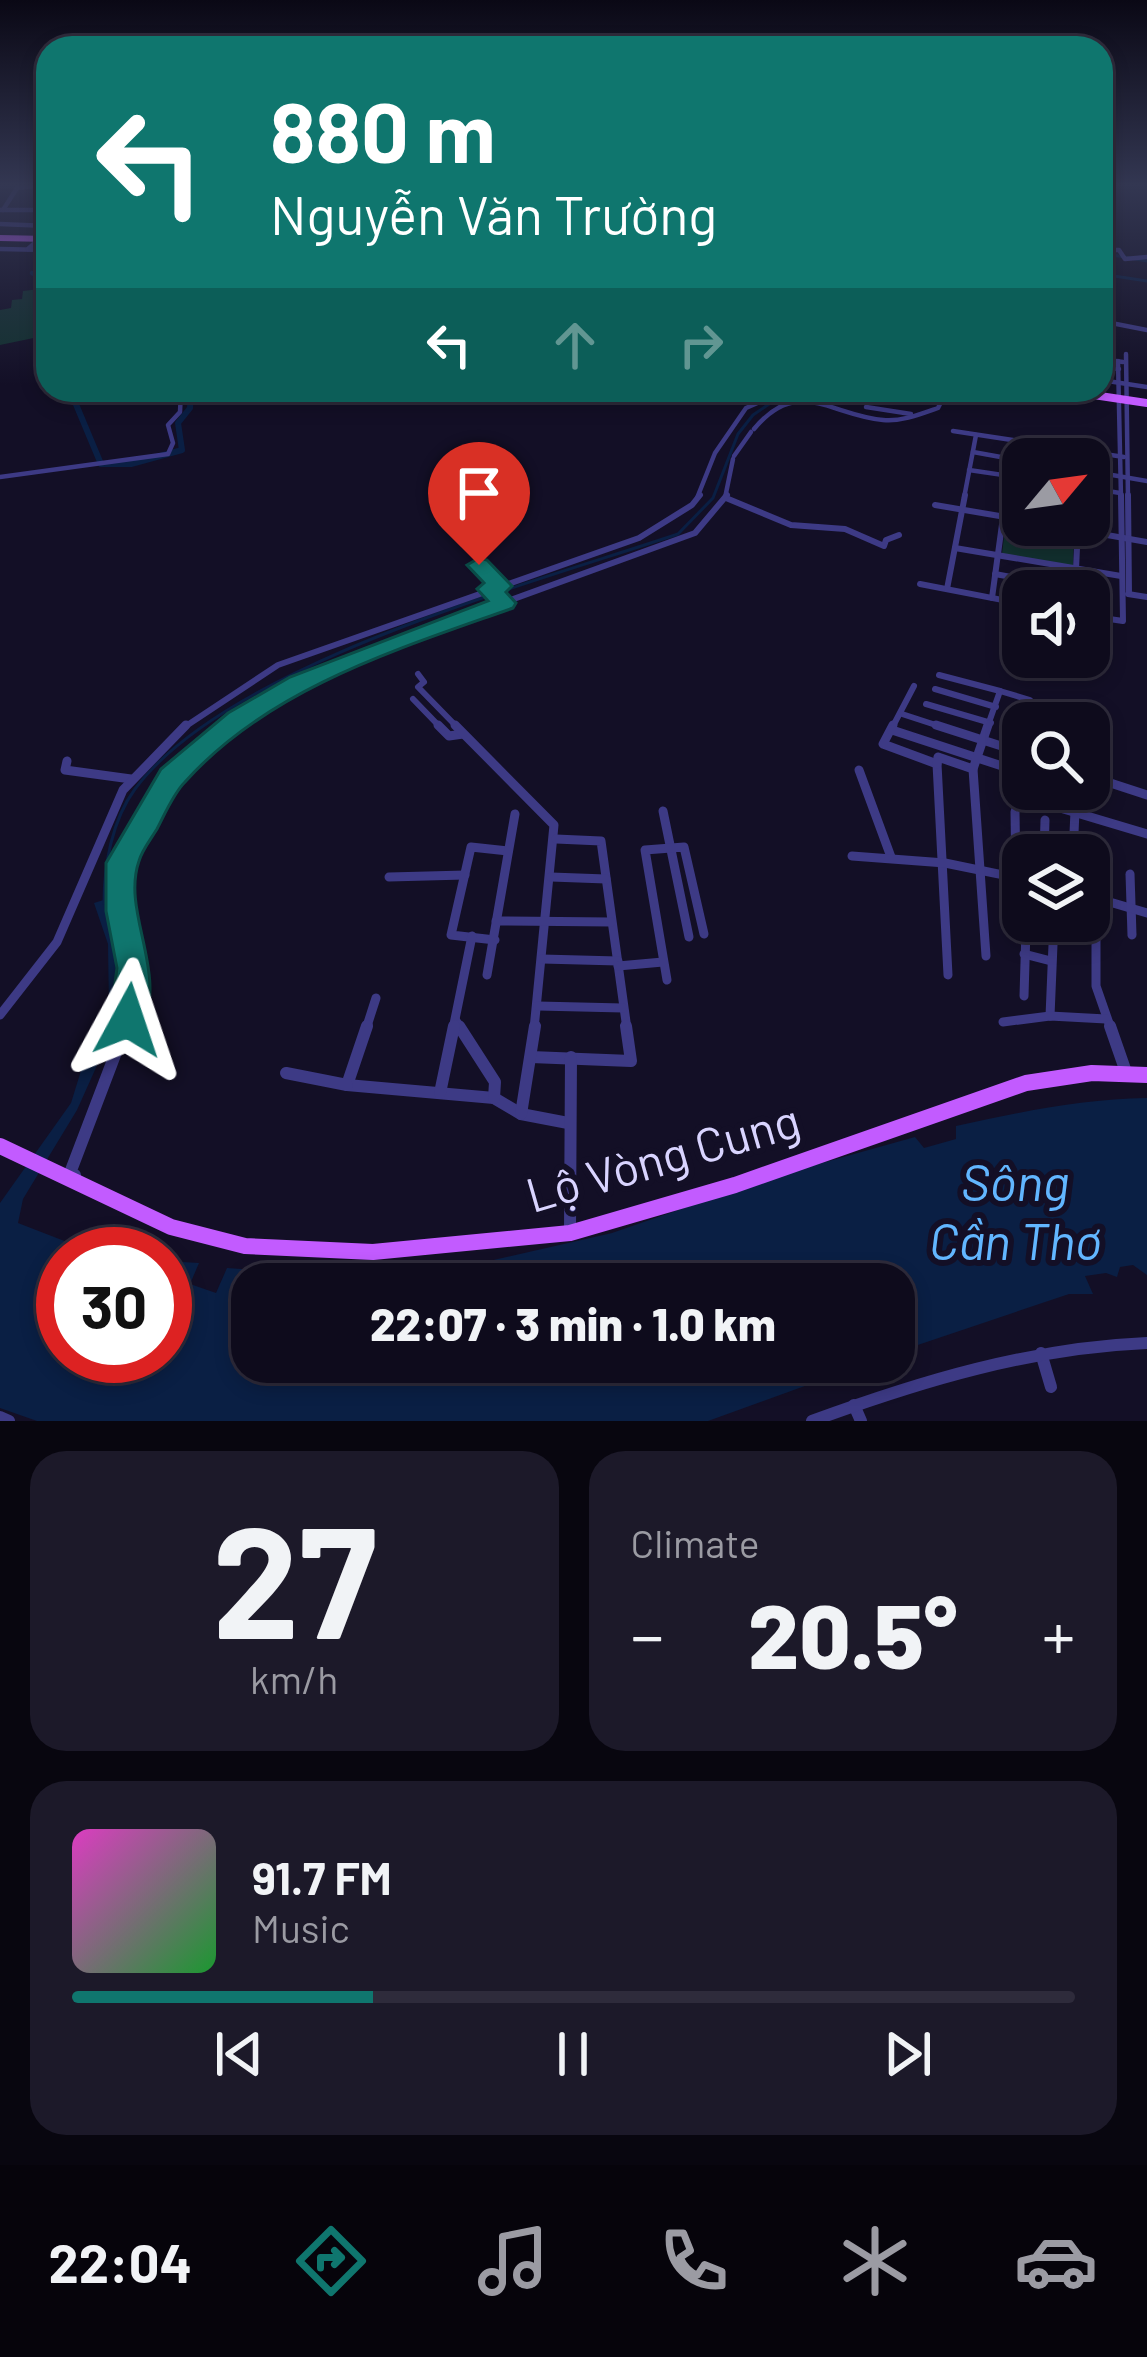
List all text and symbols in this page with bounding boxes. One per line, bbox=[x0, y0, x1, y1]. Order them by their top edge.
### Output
text: 880 m bbox=[270, 79, 496, 180]
icon: left bbox=[72, 84, 228, 240]
text: Nguyễn Văn Trường bbox=[270, 181, 717, 246]
icon: left bbox=[416, 312, 482, 378]
icon: ahead bbox=[542, 312, 608, 378]
icon: right bbox=[668, 312, 734, 378]
north arrow bbox=[1002, 438, 1110, 546]
map controls bbox=[1002, 438, 1110, 942]
pin bbox=[428, 442, 530, 565]
icon: arrive bbox=[446, 460, 512, 526]
button: sound bbox=[1002, 570, 1110, 678]
button: search bbox=[1002, 702, 1110, 810]
button: layers bbox=[1002, 834, 1110, 942]
position arrow bbox=[65, 957, 191, 1083]
street label: Lộ Vòng Cung bbox=[519, 1089, 806, 1223]
water label: Sông Cần Thơ bbox=[929, 1150, 1101, 1270]
speed limit sign: 30 bbox=[36, 1227, 192, 1383]
text: 22:07 · 3 min · 1.0 km bbox=[370, 1296, 776, 1350]
text: 27 bbox=[212, 1483, 377, 1670]
text: Climate bbox=[631, 1519, 760, 1566]
text: 20.5° bbox=[748, 1579, 957, 1687]
text: − bbox=[631, 1594, 664, 1673]
text: + bbox=[1042, 1594, 1075, 1673]
text: km/h bbox=[250, 1655, 338, 1702]
text: 91.7 FM bbox=[252, 1850, 392, 1904]
text: Music bbox=[252, 1904, 350, 1951]
icon: previous bbox=[206, 2021, 272, 2087]
icon: pause bbox=[540, 2021, 606, 2087]
icon: next bbox=[875, 2021, 941, 2087]
icon: directions bbox=[289, 2219, 373, 2303]
icon: music bbox=[471, 2219, 555, 2303]
icon: phone bbox=[652, 2219, 736, 2303]
icon: climate bbox=[833, 2219, 917, 2303]
icon: car bbox=[1014, 2219, 1098, 2303]
text: 22:04 bbox=[49, 2229, 192, 2294]

